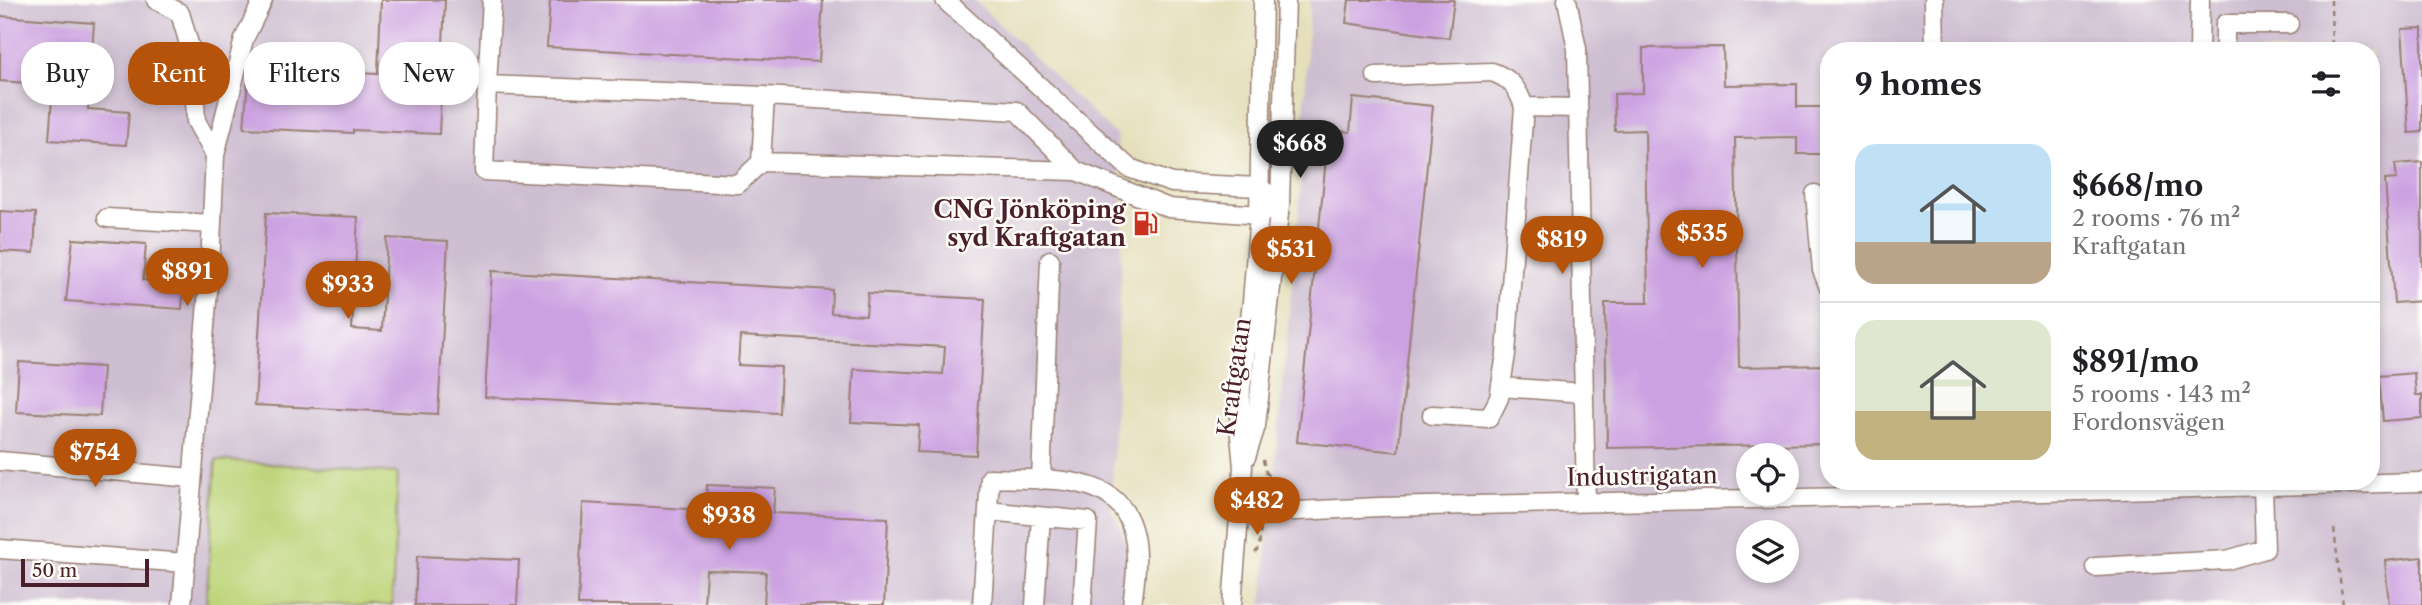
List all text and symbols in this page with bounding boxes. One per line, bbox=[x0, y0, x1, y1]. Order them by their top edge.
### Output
chip: Buy bbox=[21, 42, 114, 105]
chip: Rent bbox=[128, 42, 230, 105]
chip: Filters bbox=[244, 42, 365, 105]
chip: New bbox=[379, 42, 479, 105]
icon: filters bbox=[2307, 65, 2345, 103]
text: 9 homes bbox=[1855, 66, 1982, 103]
pin: $668 bbox=[1259, 120, 1341, 180]
text: $668 bbox=[1273, 129, 1327, 157]
text: $668/mo bbox=[2072, 167, 2203, 204]
icon: home bbox=[1911, 172, 1995, 256]
place label: CNG Jönköping syd Kraftgatan bbox=[933, 195, 1127, 252]
text: 2 rooms · 76 m² bbox=[2072, 204, 2240, 232]
fuel station icon: CNG Jönköping syd Kraftgatan bbox=[1132, 209, 1160, 237]
pin: $535 bbox=[1661, 210, 1743, 270]
pin: $819 bbox=[1521, 216, 1603, 276]
text: $535 bbox=[1676, 219, 1728, 247]
text: $819 bbox=[1536, 225, 1588, 253]
pin: $531 bbox=[1250, 226, 1332, 286]
text: Kraftgatan bbox=[2072, 232, 2186, 260]
text: $531 bbox=[1267, 235, 1315, 263]
pin: $891 bbox=[146, 248, 228, 308]
text: $891 bbox=[161, 257, 213, 285]
pin: $933 bbox=[307, 262, 389, 321]
text: $933 bbox=[322, 270, 374, 298]
street label: Kraftgatan bbox=[1211, 316, 1257, 438]
text: $891/mo bbox=[2072, 343, 2199, 380]
icon: home bbox=[1911, 348, 1995, 432]
text: 5 rooms · 143 m² bbox=[2072, 380, 2251, 408]
text: Fordonsvägen bbox=[2072, 408, 2225, 436]
pin: $754 bbox=[54, 430, 136, 489]
text: $754 bbox=[70, 438, 120, 466]
map controls bbox=[1736, 443, 1799, 583]
button: locate bbox=[1736, 443, 1799, 506]
street label: Industrigatan bbox=[1566, 460, 1718, 492]
pin: $482 bbox=[1216, 477, 1298, 537]
text: $482 bbox=[1230, 486, 1284, 514]
pin: $938 bbox=[688, 492, 770, 552]
text: $938 bbox=[702, 501, 756, 529]
button: layers bbox=[1736, 520, 1799, 583]
scale bar bbox=[21, 556, 149, 588]
text: 50 m bbox=[32, 559, 77, 582]

